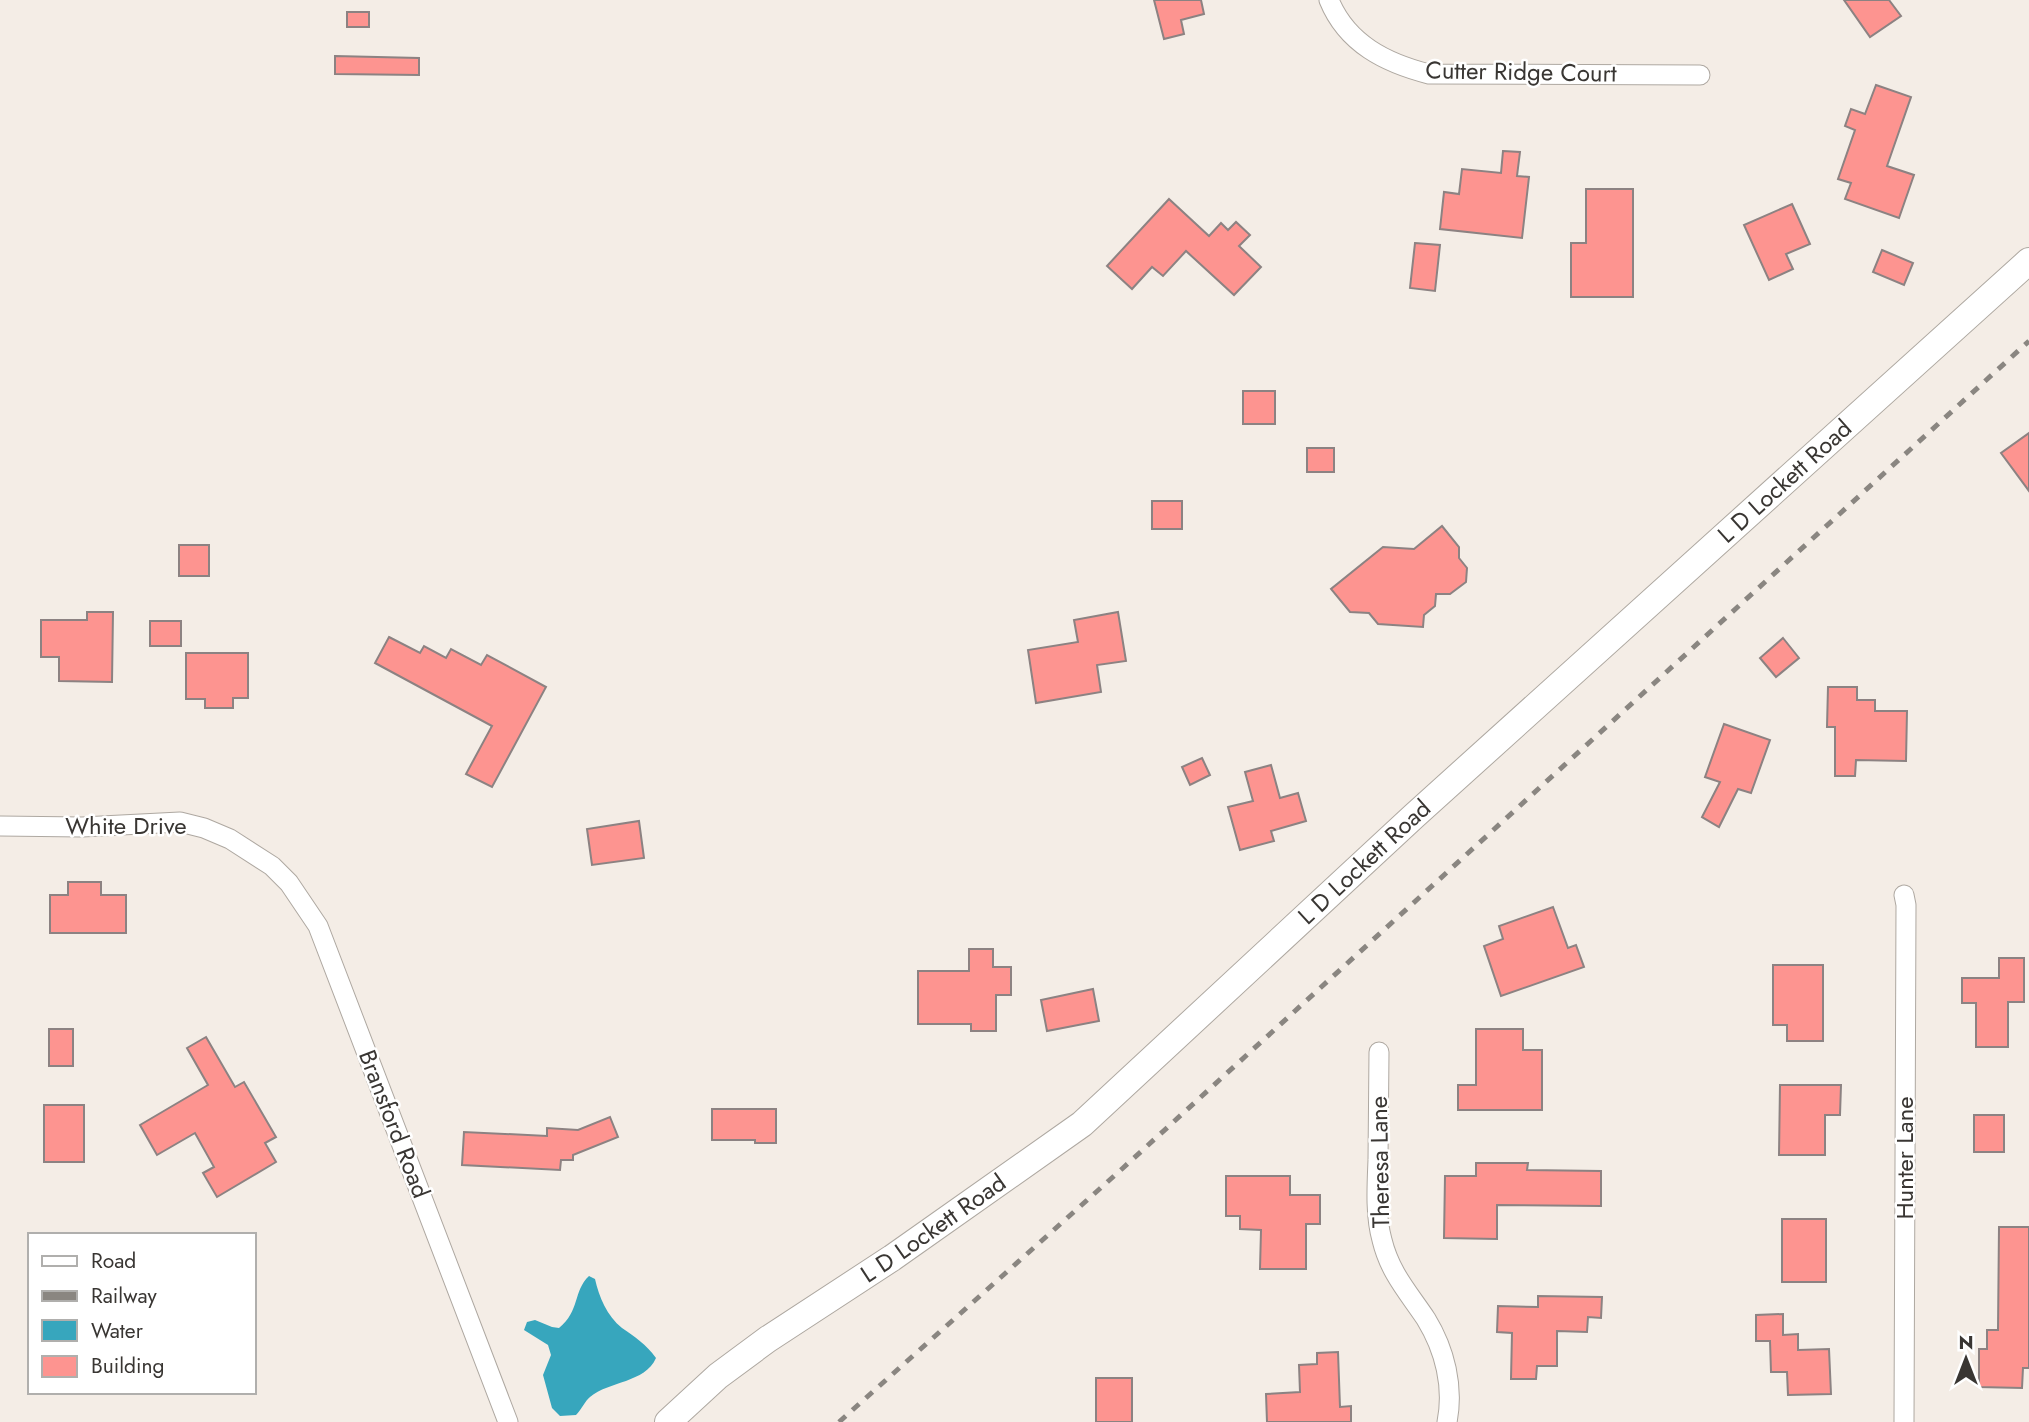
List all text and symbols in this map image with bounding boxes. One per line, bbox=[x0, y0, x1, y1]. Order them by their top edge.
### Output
street label: Cutter Ridge Court bbox=[1425, 52, 1617, 91]
street label: L D Lockett Road bbox=[1710, 411, 1859, 551]
street label: L D Lockett Road bbox=[1290, 791, 1438, 932]
street label: White Drive bbox=[65, 808, 187, 843]
street label: Bransford Road bbox=[350, 1045, 439, 1203]
street label: Theresa Lane bbox=[1361, 1096, 1398, 1228]
street label: Hunter Lane bbox=[1887, 1096, 1922, 1220]
street label: L D Lockett Road bbox=[853, 1165, 1013, 1291]
legend bbox=[28, 1233, 256, 1394]
text: Road bbox=[91, 1246, 136, 1276]
text: Railway bbox=[91, 1281, 157, 1311]
text: Water bbox=[91, 1316, 144, 1346]
north arrow bbox=[1931, 1324, 2001, 1394]
text: N bbox=[1958, 1329, 1974, 1356]
text: Building bbox=[91, 1351, 164, 1381]

